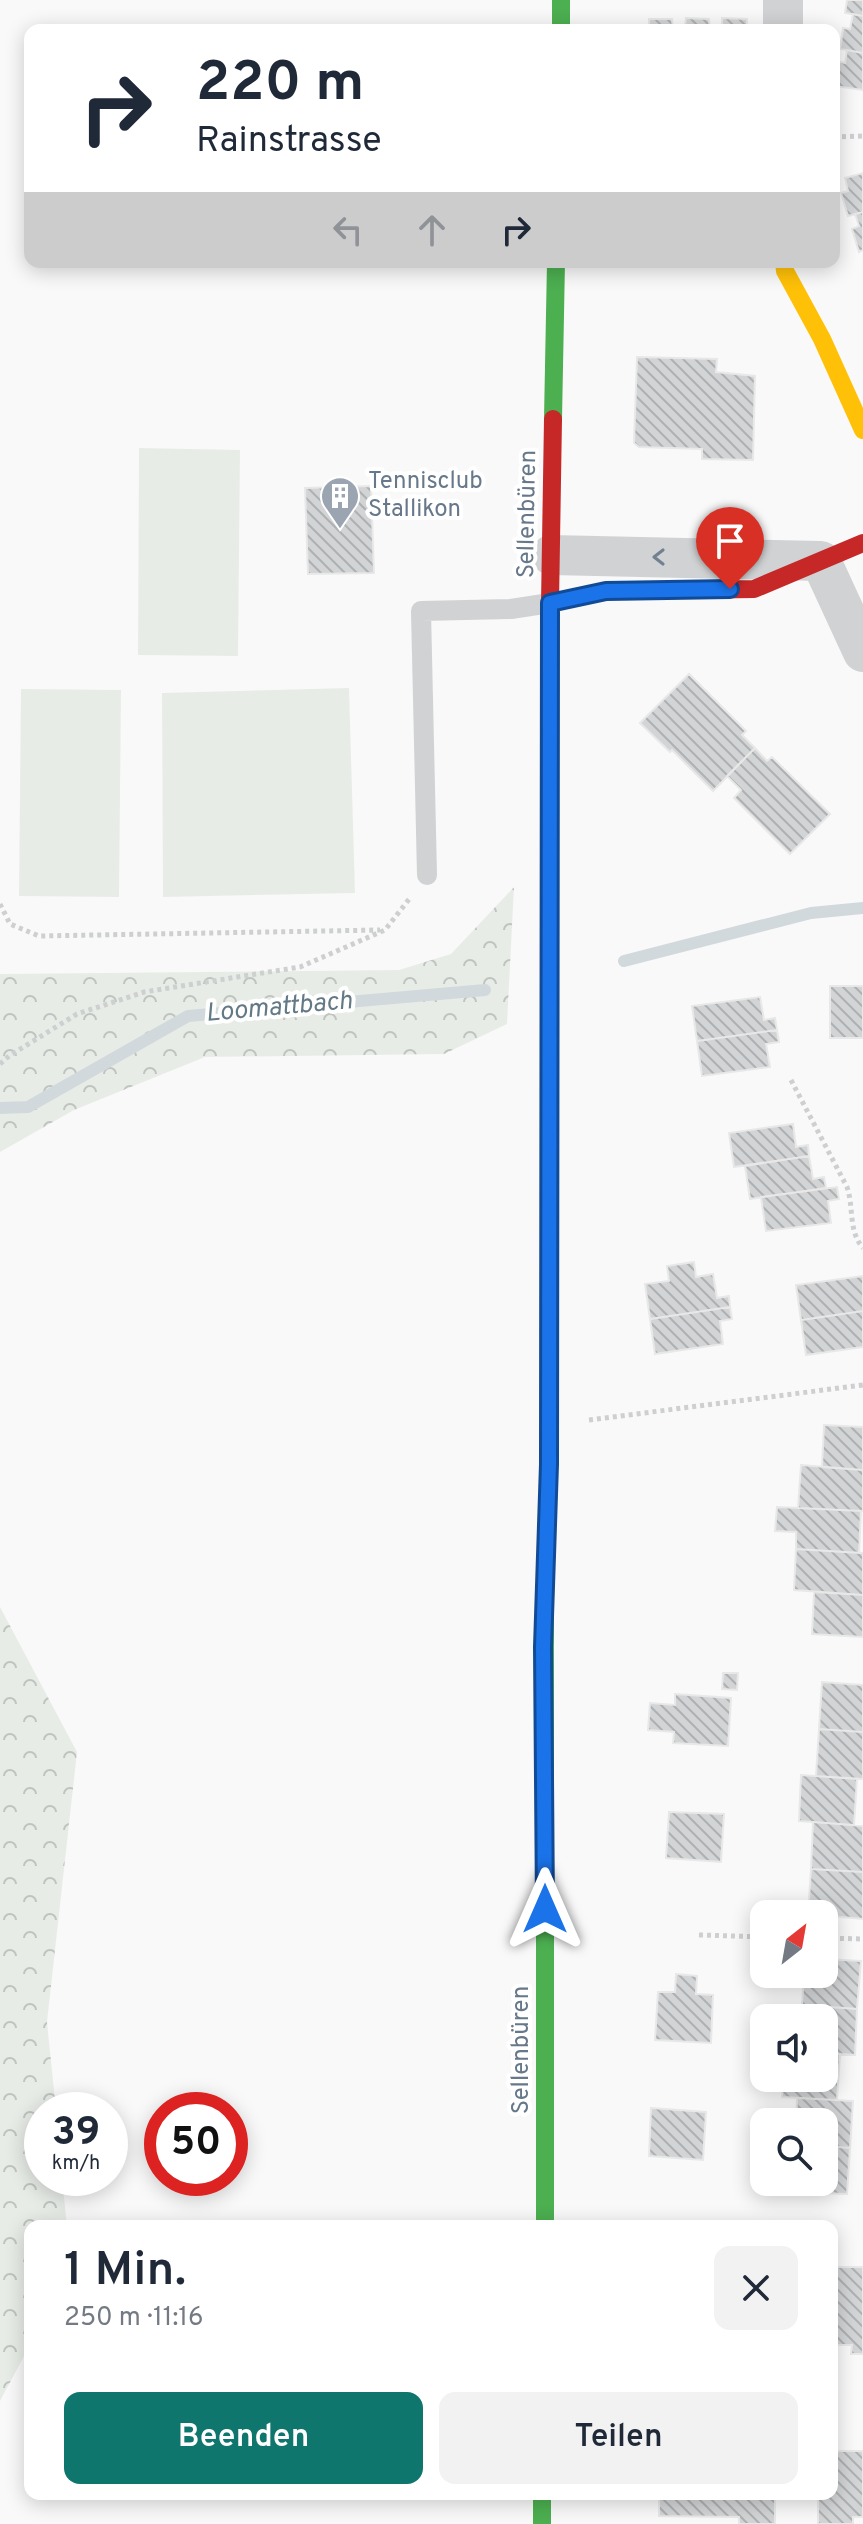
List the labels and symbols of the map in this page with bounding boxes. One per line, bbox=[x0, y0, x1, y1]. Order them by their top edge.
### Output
street label: Sellenbüren bbox=[512, 449, 544, 579]
place label: Tennisclub Stallikon bbox=[368, 467, 483, 525]
building icon: Tennisclub Stallikon bbox=[319, 475, 361, 530]
pin bbox=[696, 507, 764, 589]
one-way arrow bbox=[652, 548, 665, 566]
water label: Loomattbach bbox=[204, 985, 354, 1031]
position arrow bbox=[503, 1867, 587, 1951]
north arrow bbox=[750, 1900, 838, 1988]
street label: Sellenbüren bbox=[507, 1986, 537, 2114]
speed limit sign: 50 bbox=[144, 2092, 248, 2196]

